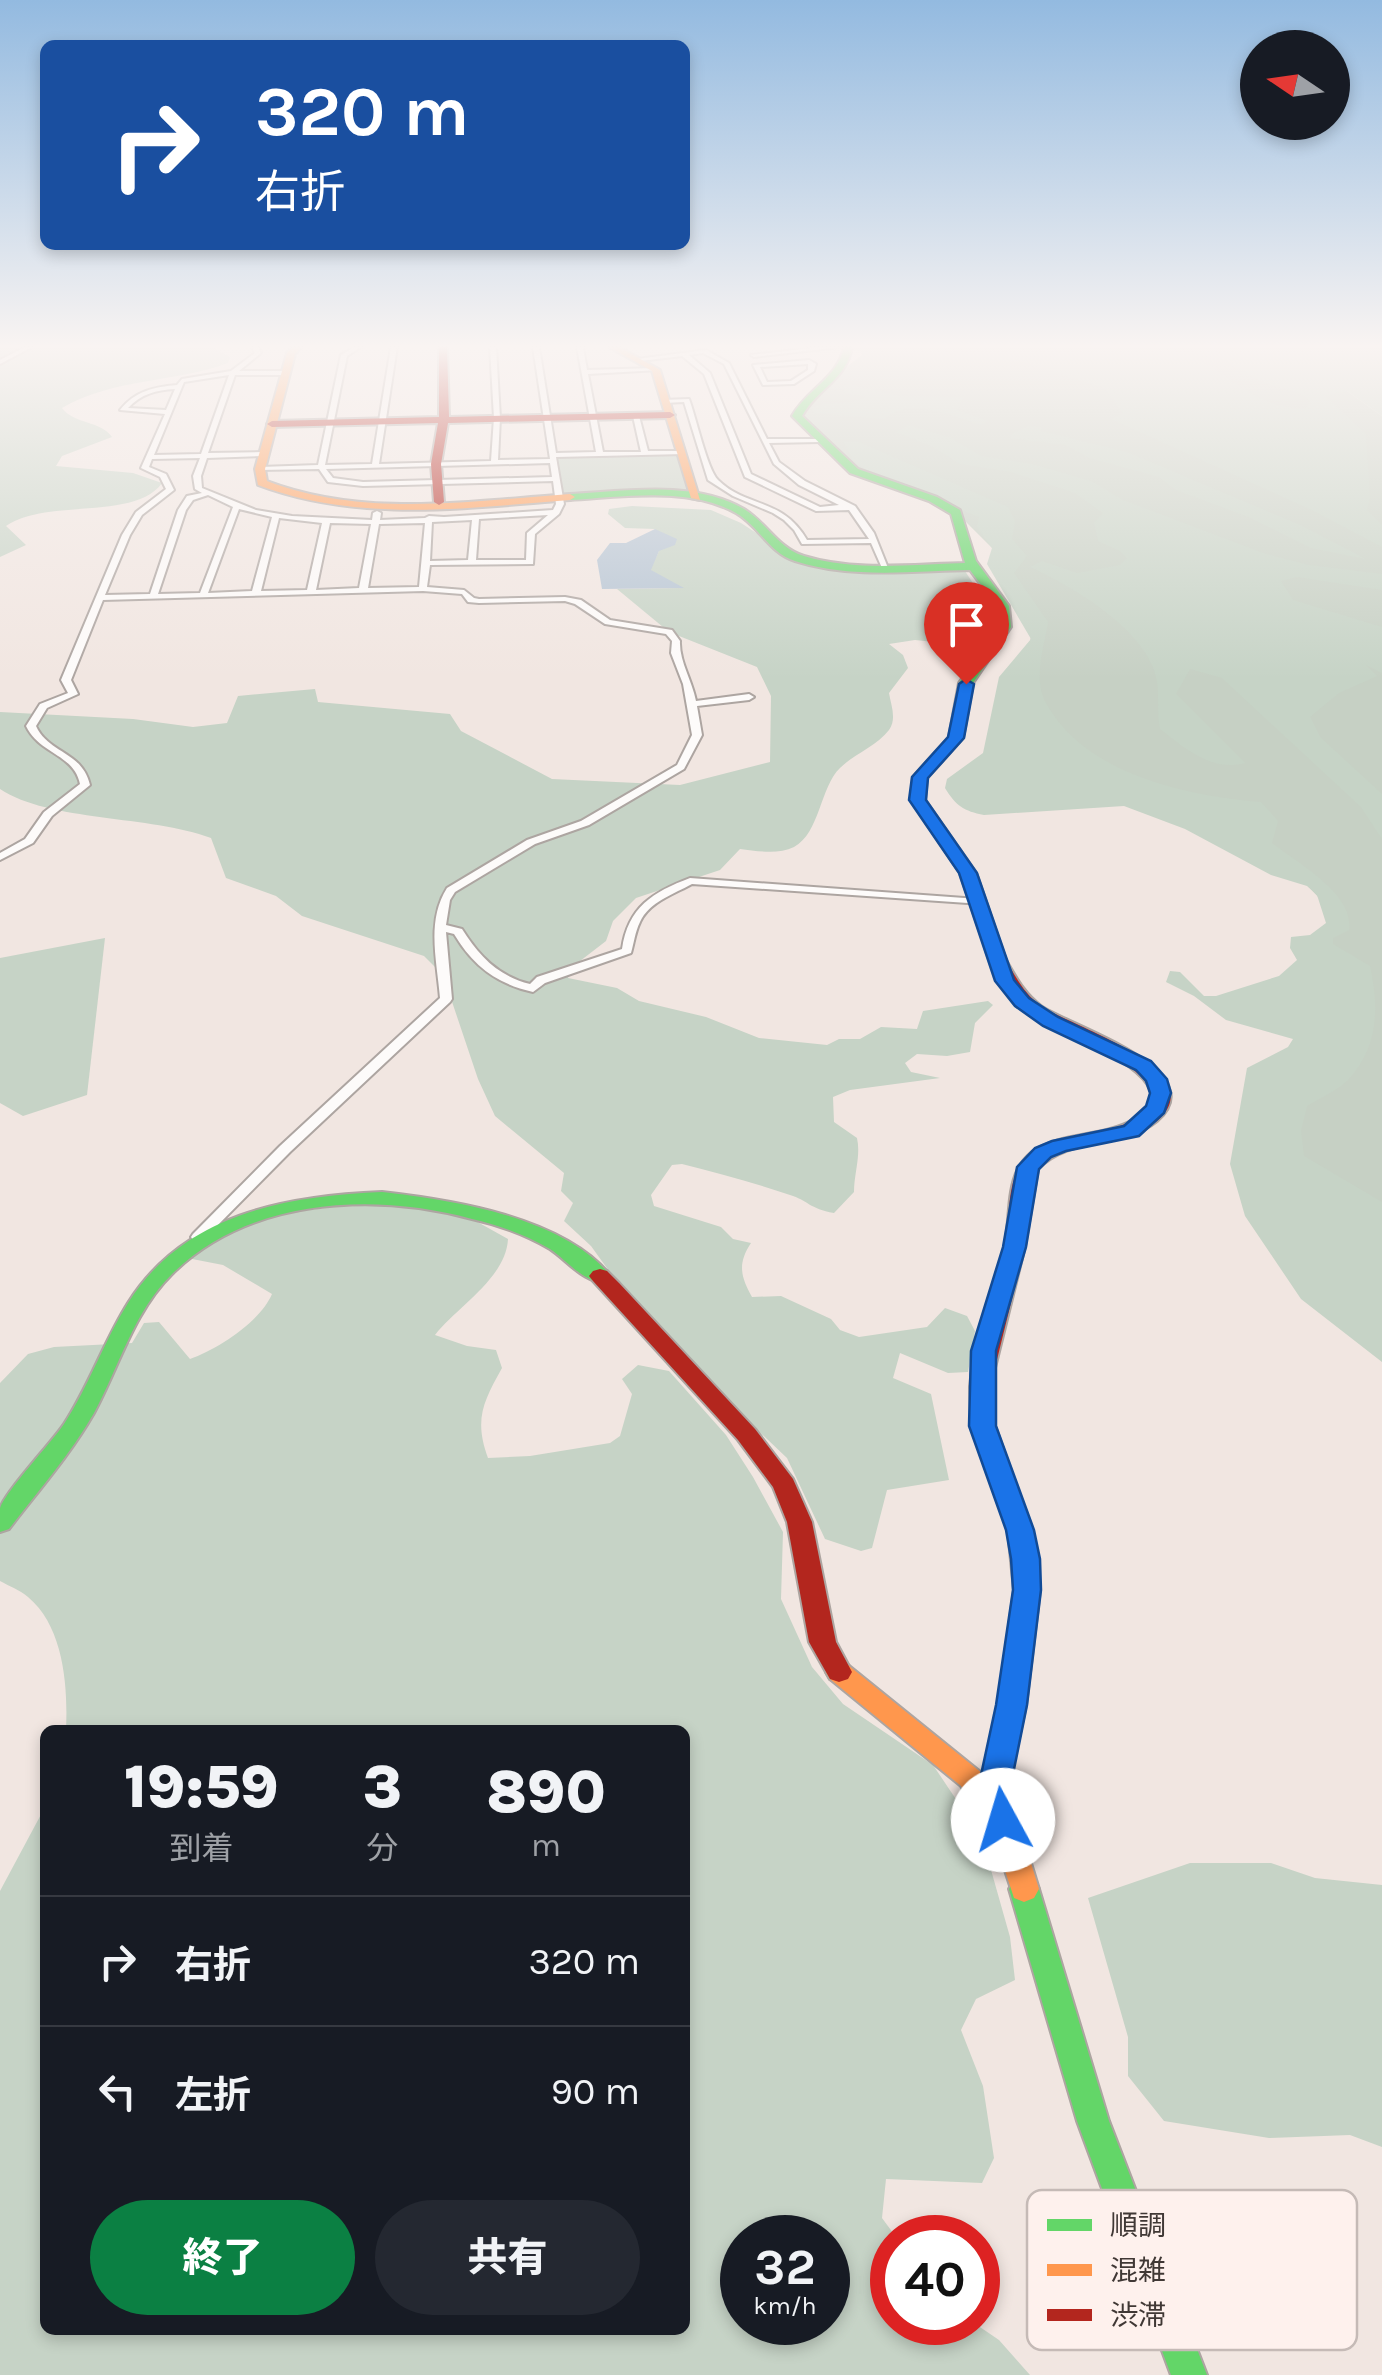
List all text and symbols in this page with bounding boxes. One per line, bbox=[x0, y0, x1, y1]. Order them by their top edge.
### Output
north arrow bbox=[1240, 30, 1350, 140]
map controls bbox=[1240, 30, 1350, 140]
text: 320 m bbox=[255, 71, 469, 153]
icon: right bbox=[90, 80, 220, 210]
text: 右折 bbox=[255, 166, 345, 218]
pin bbox=[924, 582, 1009, 685]
icon: arrive bbox=[939, 597, 994, 652]
text: 19:59 bbox=[124, 1752, 279, 1822]
text: 3 bbox=[363, 1752, 402, 1822]
text: 890 bbox=[486, 1757, 606, 1827]
position arrow bbox=[951, 1768, 1055, 1872]
text: m bbox=[531, 1827, 561, 1864]
text: 到着 bbox=[169, 1830, 233, 1867]
text: 分 bbox=[366, 1830, 398, 1867]
icon: right bbox=[90, 1934, 145, 1989]
text: 320 m bbox=[528, 1939, 640, 1984]
text: 右折 bbox=[175, 1943, 251, 1988]
icon: left bbox=[90, 2064, 145, 2119]
text: 90 m bbox=[551, 2069, 640, 2114]
text: 左折 bbox=[175, 2073, 251, 2118]
legend bbox=[1027, 2190, 1357, 2350]
button: 終了 bbox=[90, 2200, 355, 2315]
button: 共有 bbox=[375, 2200, 640, 2315]
text: 順調 bbox=[1110, 2209, 1166, 2242]
speed limit sign: 40 bbox=[870, 2215, 1000, 2345]
text: 32 bbox=[754, 2238, 816, 2297]
text: 混雑 bbox=[1110, 2254, 1166, 2287]
text: km/h bbox=[753, 2291, 817, 2320]
text: 渋滞 bbox=[1110, 2299, 1166, 2332]

